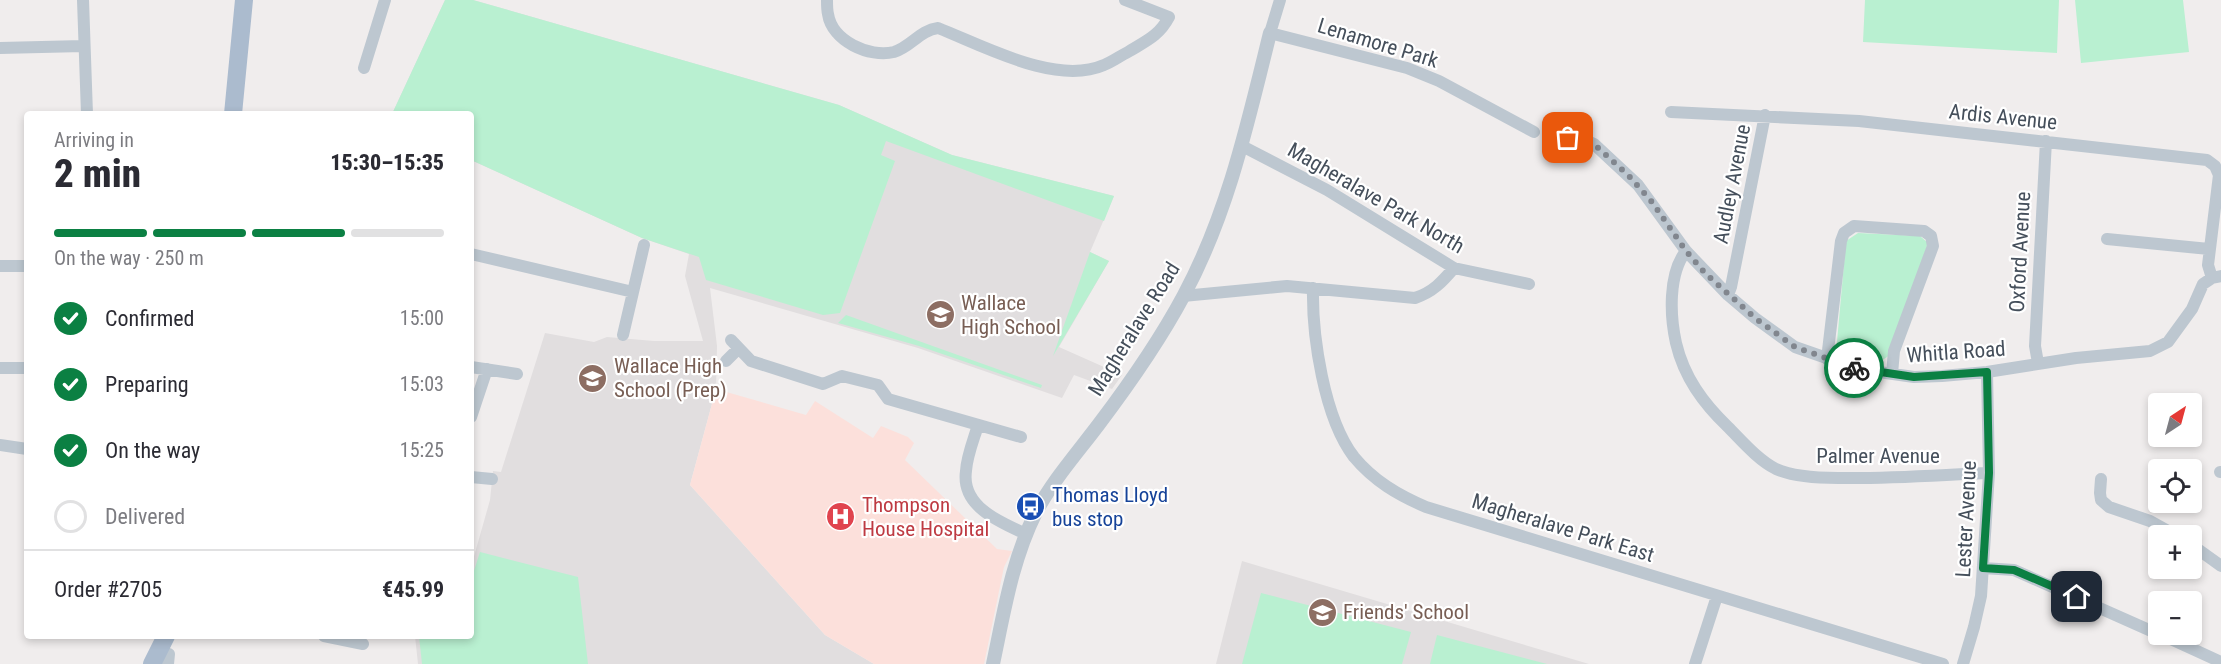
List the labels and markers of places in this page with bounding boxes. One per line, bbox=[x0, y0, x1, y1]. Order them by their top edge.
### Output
pin bbox=[1542, 112, 1593, 163]
place label: Wallace High School bbox=[961, 291, 1061, 339]
school or university icon: Wallace High School bbox=[924, 299, 956, 331]
place label: Wallace High School (Prep) bbox=[614, 354, 727, 402]
school or university icon: Wallace High School (Prep) bbox=[577, 362, 609, 394]
place label: Thomas Lloyd bus stop bbox=[1052, 483, 1168, 531]
bus stop icon: Thomas Lloyd bus stop bbox=[1015, 491, 1047, 523]
place label: Thompson House Hospital bbox=[862, 493, 989, 541]
hospital icon: Thompson House Hospital bbox=[825, 501, 857, 533]
pin bbox=[2051, 571, 2102, 622]
school or university icon: Friends' School bbox=[1306, 596, 1338, 628]
place label: Friends' School bbox=[1343, 600, 1469, 624]

